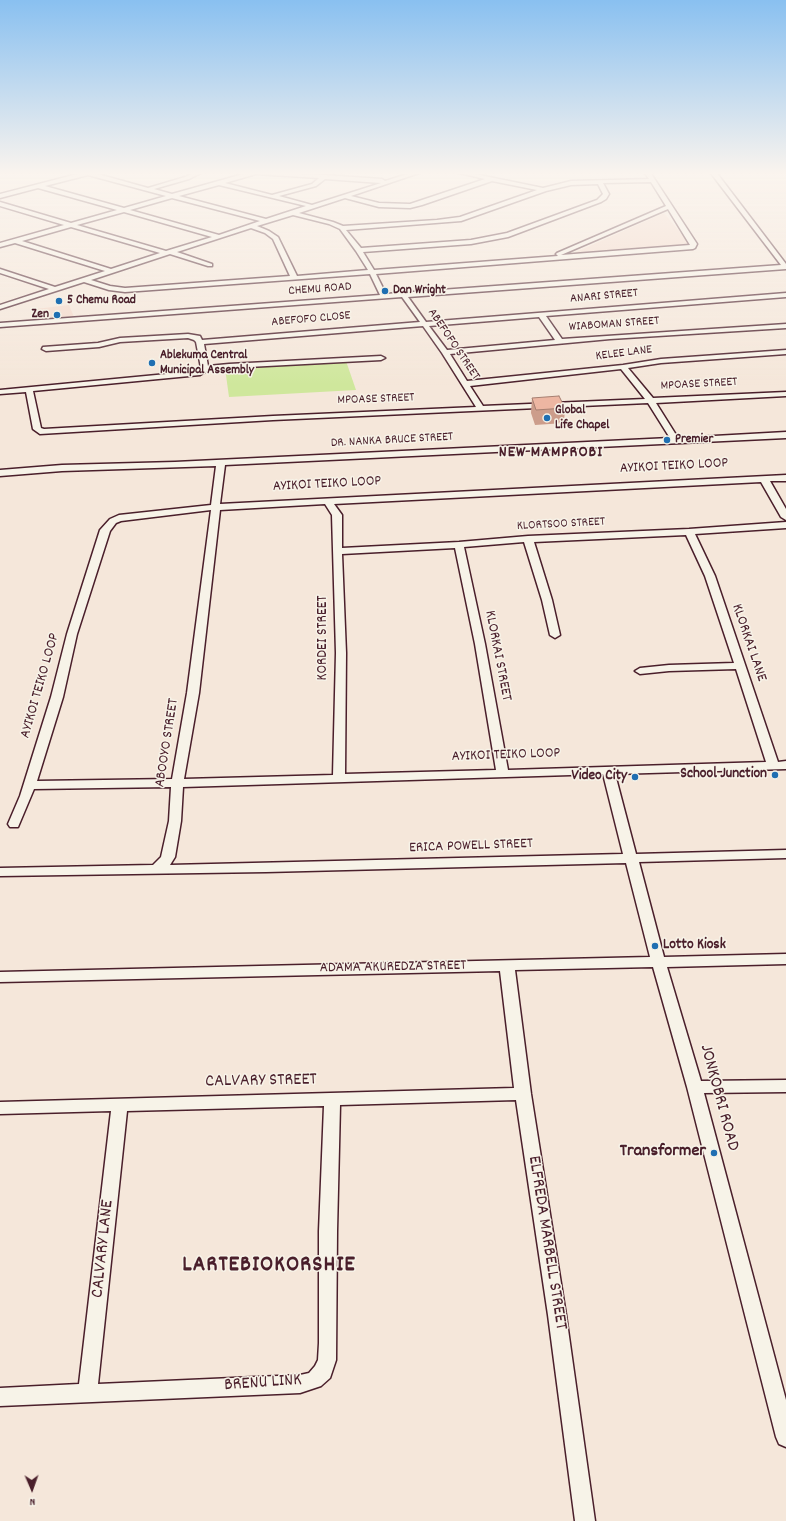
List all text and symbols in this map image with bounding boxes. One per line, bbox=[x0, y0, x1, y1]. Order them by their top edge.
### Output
street label: CHEMU ROAD bbox=[288, 280, 352, 300]
place label: Dan Wright bbox=[393, 283, 446, 299]
marker: Dan Wright bbox=[380, 286, 390, 296]
street label: ANARI STREET bbox=[569, 286, 639, 308]
place label: 5 Chemu Road bbox=[67, 293, 136, 309]
marker: 5 Chemu Road bbox=[54, 296, 64, 306]
street label: ABEFOFO STREET bbox=[423, 306, 483, 384]
place label: Zen bbox=[32, 307, 49, 323]
street label: ABEFOFO CLOSE bbox=[271, 309, 351, 331]
marker: Zen bbox=[52, 310, 62, 320]
street label: WIABOMAN STREET bbox=[568, 314, 660, 336]
street label: KELEE LANE bbox=[595, 343, 653, 365]
place label: Ablekuma Central Municipal Assembly bbox=[160, 348, 254, 379]
marker: Ablekuma Central Municipal Assembly bbox=[147, 358, 157, 368]
street label: MPOASE STREET bbox=[660, 375, 738, 395]
street label: MPOASE STREET bbox=[337, 391, 415, 409]
place label: Global Life Chapel bbox=[555, 403, 609, 434]
marker: Global Life Chapel bbox=[542, 413, 552, 423]
street label: DR. NANKA BRUCE STREET bbox=[330, 430, 454, 452]
place label: Premier bbox=[675, 432, 713, 448]
marker: Premier bbox=[662, 435, 672, 445]
district label: NEW MAMPROBI bbox=[499, 444, 603, 464]
street label: AYIKOI TEIKO LOOP bbox=[619, 455, 729, 479]
street label: AYIKOI TEIKO LOOP bbox=[272, 473, 382, 497]
street label: KLORTSOO STREET bbox=[517, 515, 605, 535]
street label: KORDEI STREET bbox=[315, 595, 333, 681]
street label: KLORKAI LANE bbox=[726, 602, 770, 684]
street label: KLORKAI STREET bbox=[479, 609, 515, 703]
street label: AYIKOI TEIKO LOOP bbox=[17, 631, 65, 741]
street label: ABOOYO STREET bbox=[152, 697, 184, 789]
street label: AYIKOI TEIKO LOOP bbox=[451, 745, 561, 767]
place label: School Junction bbox=[680, 766, 767, 784]
place label: Video City bbox=[572, 768, 627, 786]
marker: School Junction bbox=[770, 770, 780, 780]
marker: Video City bbox=[630, 772, 640, 782]
street label: ERICA POWELL STREET bbox=[409, 836, 533, 858]
place label: Lotto Kiosk bbox=[663, 937, 726, 955]
marker: Lotto Kiosk bbox=[650, 941, 660, 951]
street label: ADAMA AKUREDZA STREET bbox=[320, 958, 466, 978]
street label: JONKOBRI ROAD bbox=[693, 1042, 743, 1154]
street label: CALVARY STREET bbox=[205, 1070, 317, 1094]
place label: Transformer bbox=[620, 1142, 706, 1164]
marker: Transformer bbox=[709, 1148, 719, 1158]
street label: ELFREDA MARBELL STREET bbox=[522, 1154, 570, 1332]
street label: CALVARY LANE bbox=[88, 1199, 120, 1299]
district label: LARTEBIOKORSHIE bbox=[182, 1253, 356, 1281]
street label: BRENU LINK bbox=[224, 1371, 302, 1397]
north arrow bbox=[12, 1469, 52, 1509]
text: N bbox=[29, 1493, 35, 1509]

